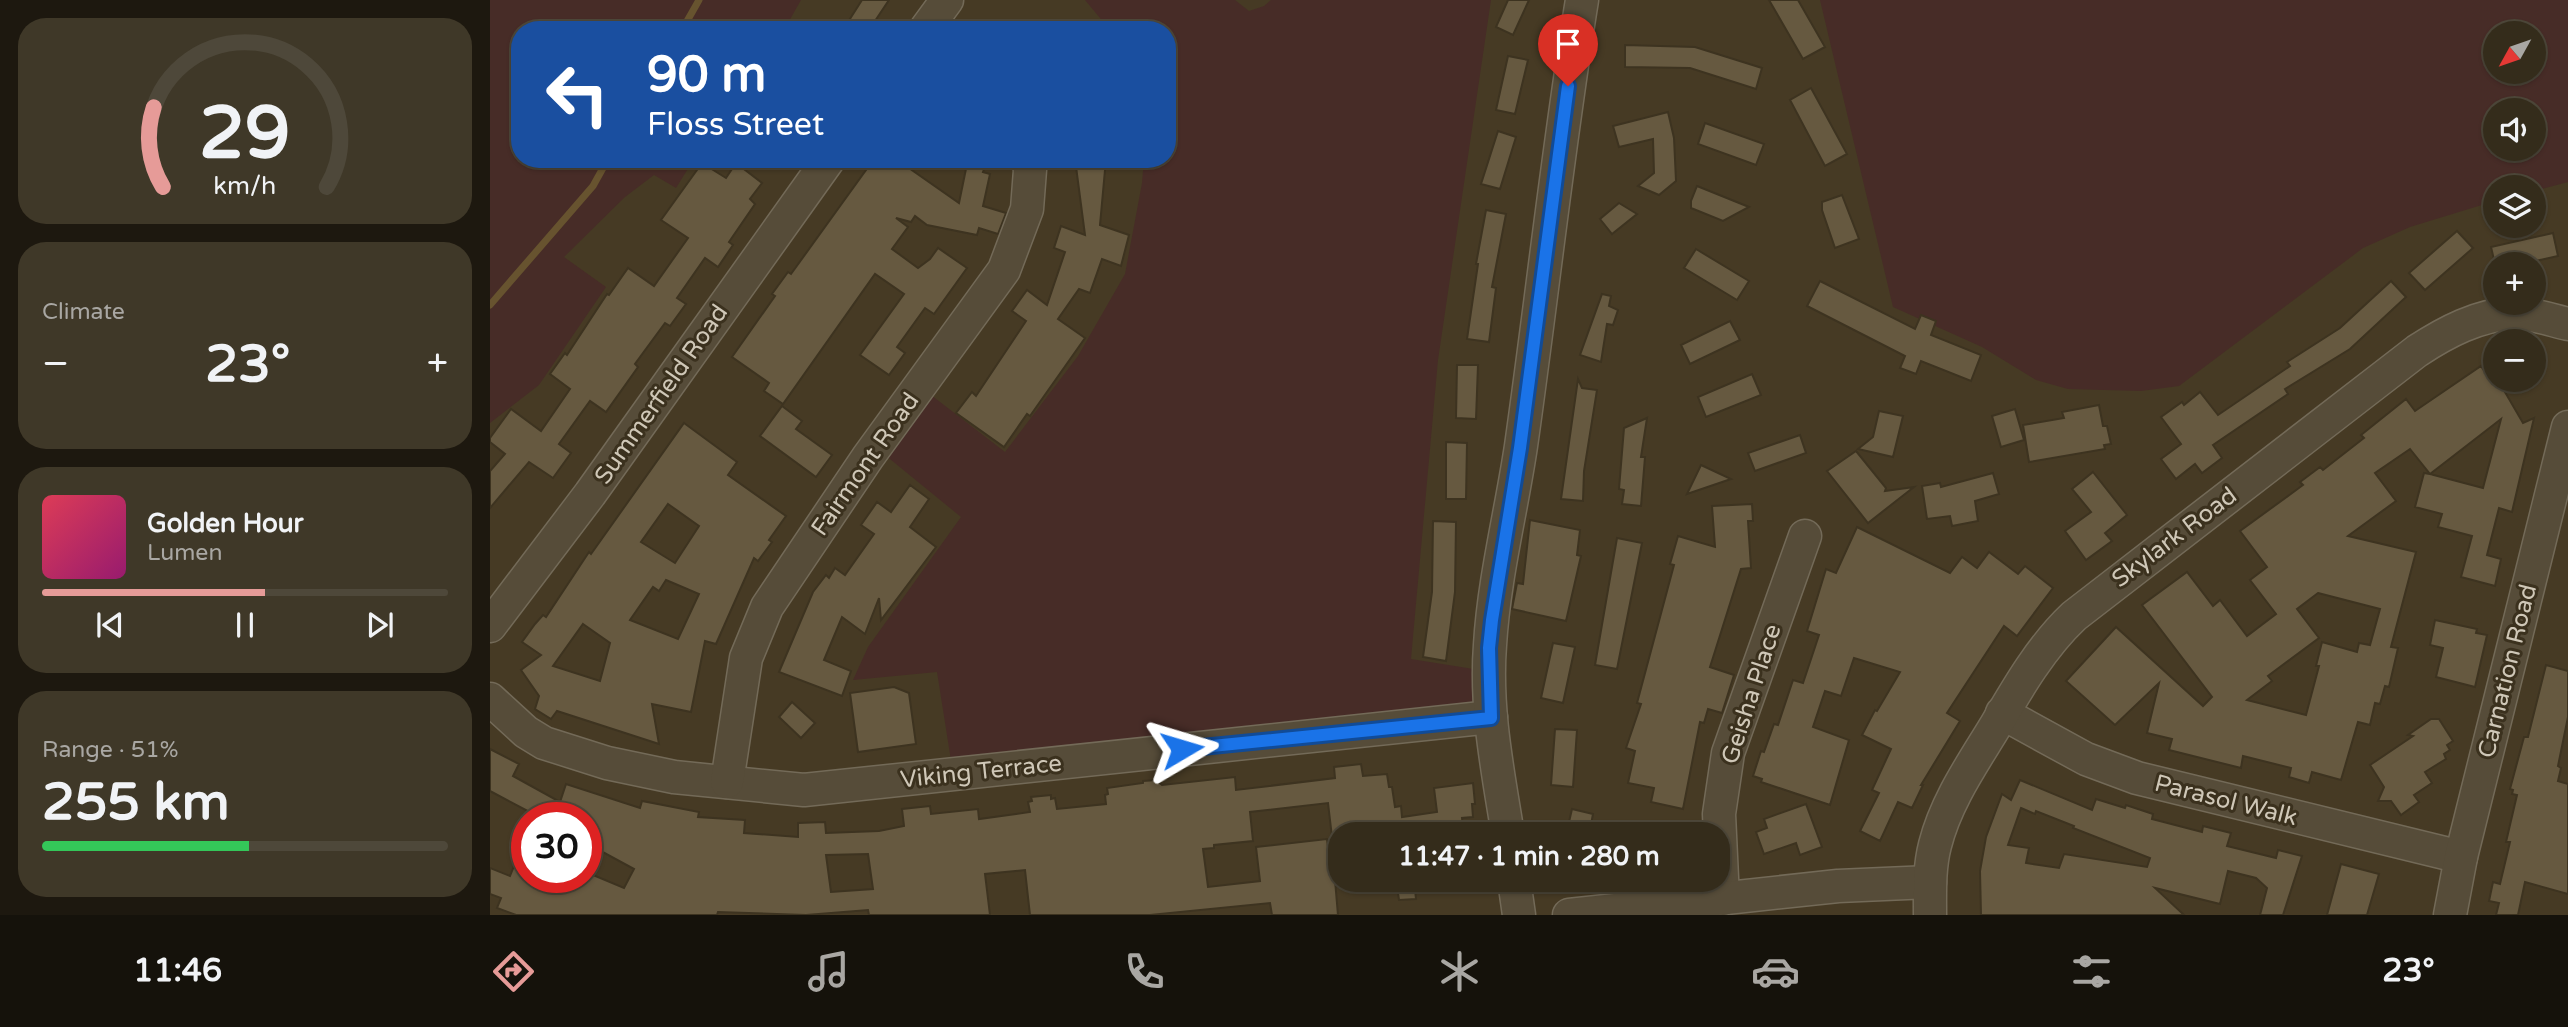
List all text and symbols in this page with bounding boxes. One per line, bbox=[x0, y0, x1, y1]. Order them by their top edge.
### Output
pin bbox=[1538, 14, 1598, 86]
north arrow bbox=[2483, 21, 2546, 84]
map controls bbox=[2483, 21, 2546, 392]
icon: arrive bbox=[1549, 25, 1587, 63]
text: 90 m bbox=[647, 46, 766, 105]
icon: left bbox=[532, 49, 623, 140]
text: 29 bbox=[199, 91, 291, 179]
button: sound bbox=[2483, 98, 2546, 161]
text: Floss Street bbox=[647, 106, 824, 144]
text: km/h bbox=[214, 171, 276, 201]
button: layers bbox=[2483, 175, 2546, 238]
button: + bbox=[2483, 252, 2546, 315]
text: Climate bbox=[42, 298, 125, 326]
street label: Summerfield Road bbox=[589, 299, 734, 490]
button: − bbox=[2483, 329, 2546, 392]
text: 23° bbox=[205, 333, 290, 396]
text: − bbox=[42, 341, 69, 387]
text: + bbox=[427, 341, 448, 387]
street label: Fairmont Road bbox=[805, 387, 925, 541]
street label: Skylark Road bbox=[2106, 481, 2242, 594]
text: Golden Hour bbox=[147, 508, 304, 539]
text: Lumen bbox=[147, 539, 222, 567]
street label: Carnation Road bbox=[2472, 581, 2543, 761]
icon: previous bbox=[91, 606, 129, 644]
icon: pause bbox=[226, 606, 264, 644]
icon: next bbox=[361, 606, 399, 644]
street label: Geisha Place bbox=[1715, 621, 1788, 768]
position arrow bbox=[1145, 712, 1219, 786]
text: Range · 51% bbox=[42, 736, 178, 764]
street label: Viking Terrace bbox=[899, 749, 1063, 794]
street label: Parasol Walk bbox=[2152, 769, 2300, 832]
text: 255 km bbox=[42, 771, 230, 834]
speed limit sign: 30 bbox=[511, 802, 602, 893]
text: 11:47 · 1 min · 280 m bbox=[1398, 841, 1660, 872]
icon: directions bbox=[489, 947, 538, 996]
icon: music bbox=[804, 947, 853, 996]
icon: phone bbox=[1120, 947, 1169, 996]
icon: climate bbox=[1435, 947, 1484, 996]
icon: car bbox=[1751, 947, 1800, 996]
icon: filters bbox=[2067, 947, 2116, 996]
text: 11:46 bbox=[133, 952, 222, 990]
text: 23° bbox=[2382, 952, 2435, 990]

